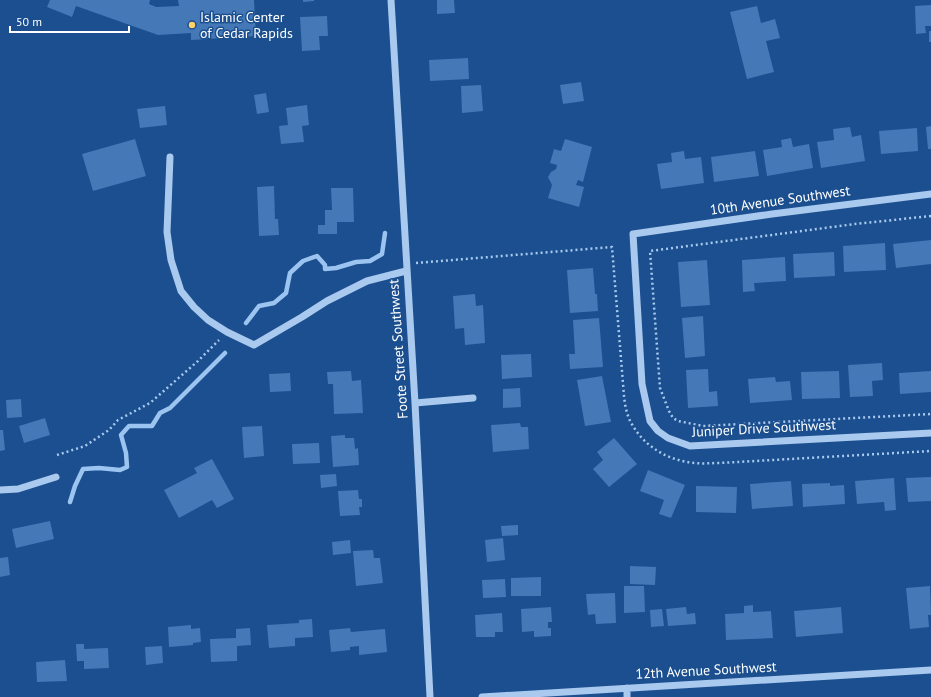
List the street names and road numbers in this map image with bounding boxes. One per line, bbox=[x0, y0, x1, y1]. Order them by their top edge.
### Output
street label: 10th Avenue Southwest bbox=[709, 181, 851, 219]
street label: Foote Street Southwest bbox=[384, 278, 412, 419]
street label: Juniper Drive Southwest bbox=[691, 415, 837, 441]
street label: 12th Avenue Southwest bbox=[635, 657, 777, 683]

